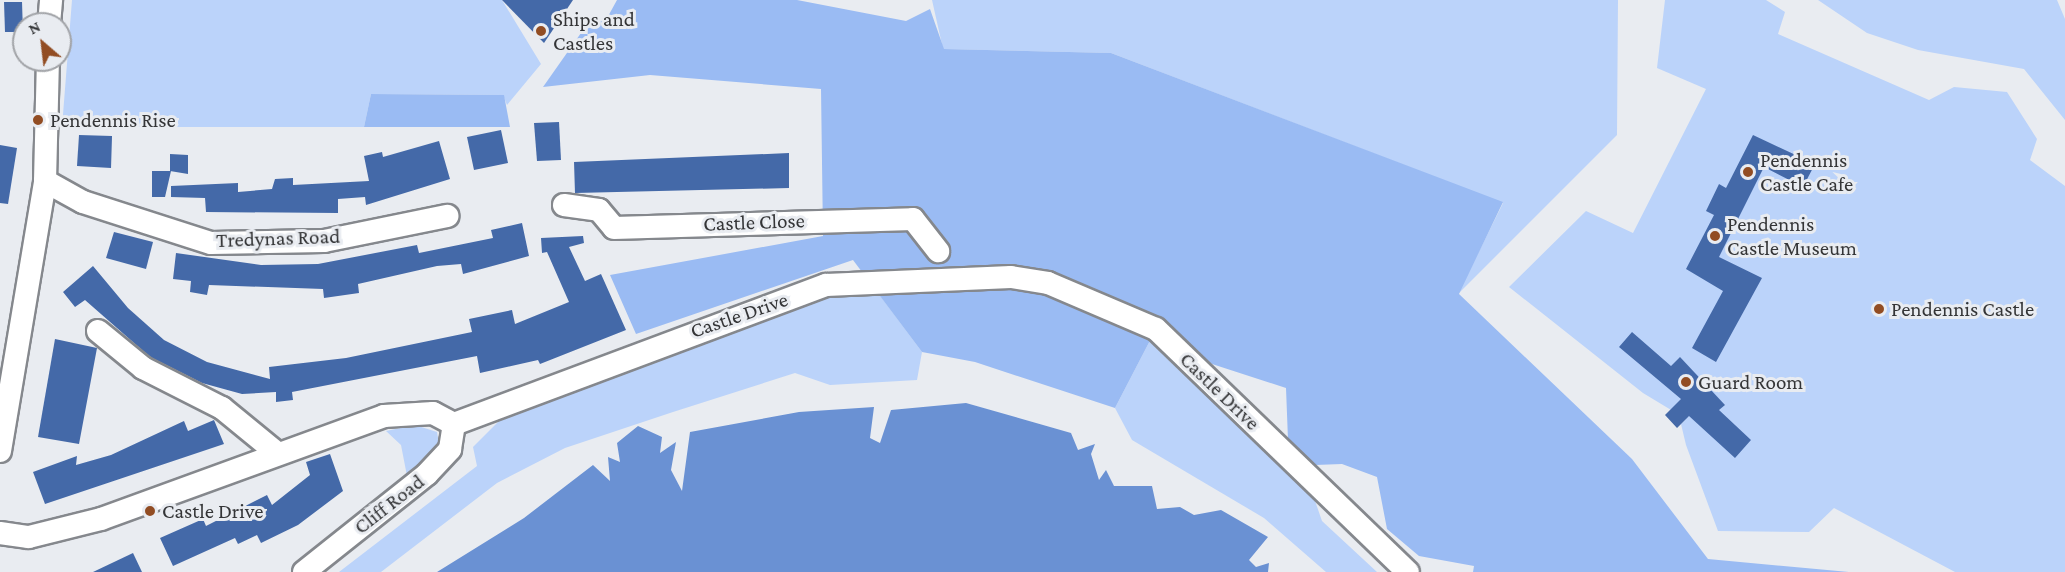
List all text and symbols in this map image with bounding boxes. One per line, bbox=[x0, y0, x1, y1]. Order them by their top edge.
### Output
place label: Ships and Castles bbox=[553, 6, 635, 56]
north arrow bbox=[12, 12, 72, 72]
text: N bbox=[25, 17, 43, 37]
marker: Ships and Castles bbox=[534, 24, 548, 38]
place label: Pendennis Rise bbox=[50, 107, 176, 133]
marker: Pendennis Rise bbox=[31, 113, 45, 127]
place label: Pendennis Castle Cafe bbox=[1760, 147, 1853, 197]
marker: Pendennis Castle Cafe bbox=[1741, 165, 1755, 179]
street label: Castle Close bbox=[703, 208, 805, 236]
place label: Pendennis Castle Museum bbox=[1727, 211, 1857, 261]
street label: Tredynas Road bbox=[216, 223, 340, 253]
marker: Pendennis Castle Museum bbox=[1708, 229, 1722, 243]
street label: Castle Drive bbox=[687, 287, 791, 343]
place label: Pendennis Castle bbox=[1891, 296, 2034, 322]
marker: Pendennis Castle bbox=[1872, 302, 1886, 316]
street label: Castle Drive bbox=[1175, 347, 1265, 435]
place label: Guard Room bbox=[1698, 369, 1803, 395]
marker: Guard Room bbox=[1679, 375, 1693, 389]
street label: Cliff Road bbox=[349, 469, 429, 539]
place label: Castle Drive bbox=[162, 498, 264, 524]
marker: Castle Drive bbox=[143, 504, 157, 518]

